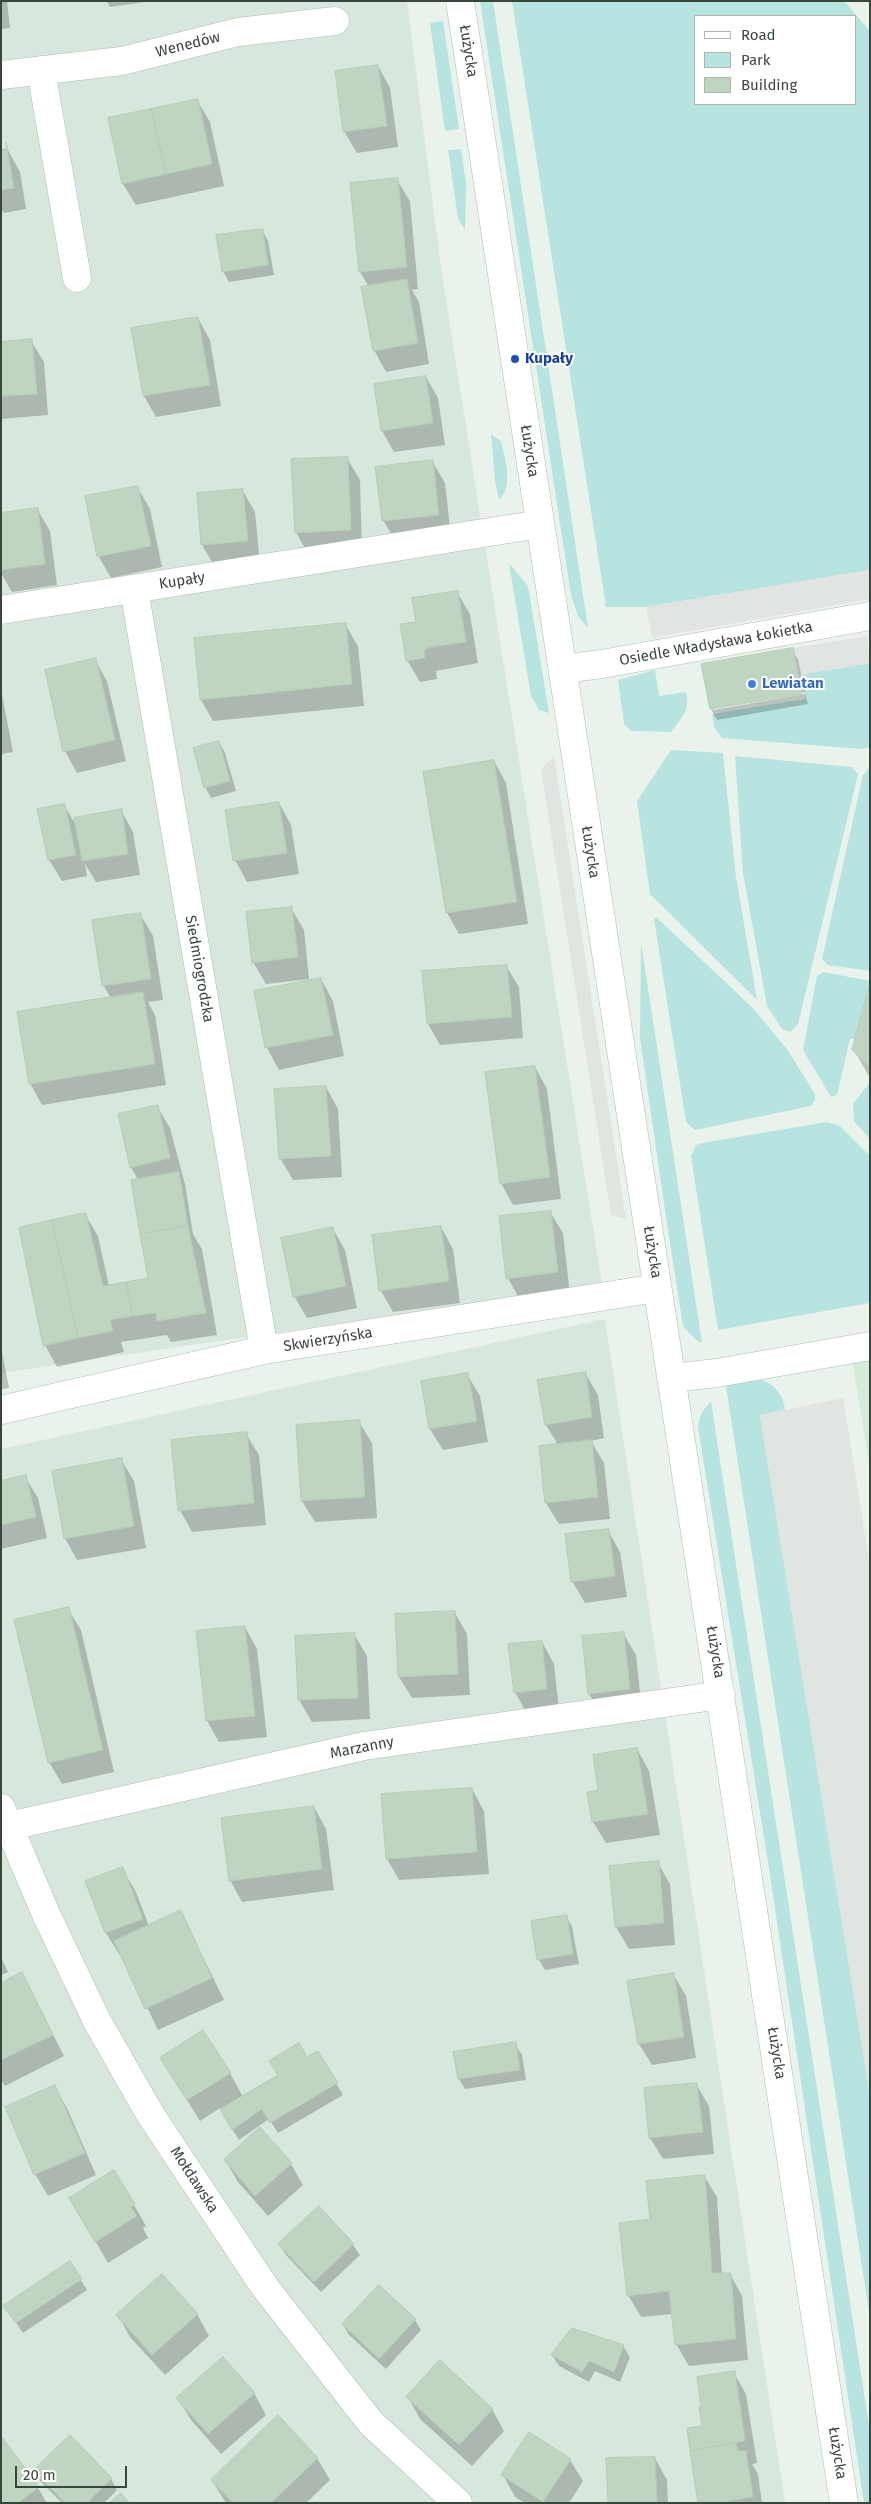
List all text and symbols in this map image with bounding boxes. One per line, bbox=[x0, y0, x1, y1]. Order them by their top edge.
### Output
legend bbox=[694, 15, 856, 105]
street label: Łużycka bbox=[455, 23, 481, 79]
text: Road bbox=[741, 26, 776, 44]
street label: Wenedów bbox=[154, 28, 222, 62]
text: Park bbox=[741, 51, 771, 69]
text: Building bbox=[741, 76, 797, 94]
place label: Kupały bbox=[525, 350, 573, 368]
marker: Kupały bbox=[509, 353, 521, 365]
street label: Łużycka bbox=[516, 423, 542, 479]
street label: Kupały bbox=[158, 568, 206, 594]
street label: Osiedle Władysława Łokietka bbox=[618, 618, 814, 670]
place label: Lewiatan bbox=[762, 675, 824, 693]
marker: Lewiatan bbox=[746, 678, 758, 690]
street label: Łużycka bbox=[577, 824, 603, 880]
street label: Siedmiogrodzka bbox=[181, 914, 217, 1024]
street label: Łużycka bbox=[639, 1224, 665, 1280]
street label: Skwierzyńska bbox=[282, 1324, 374, 1356]
street label: Łużycka bbox=[702, 1624, 728, 1680]
street label: Marzanny bbox=[328, 1733, 396, 1763]
street label: Łużycka bbox=[763, 2025, 789, 2081]
street label: Mołdawska bbox=[166, 2143, 222, 2217]
street label: Łużycka bbox=[824, 2425, 850, 2481]
scale bar bbox=[18, 2456, 130, 2488]
text: 20 m bbox=[23, 2466, 56, 2484]

